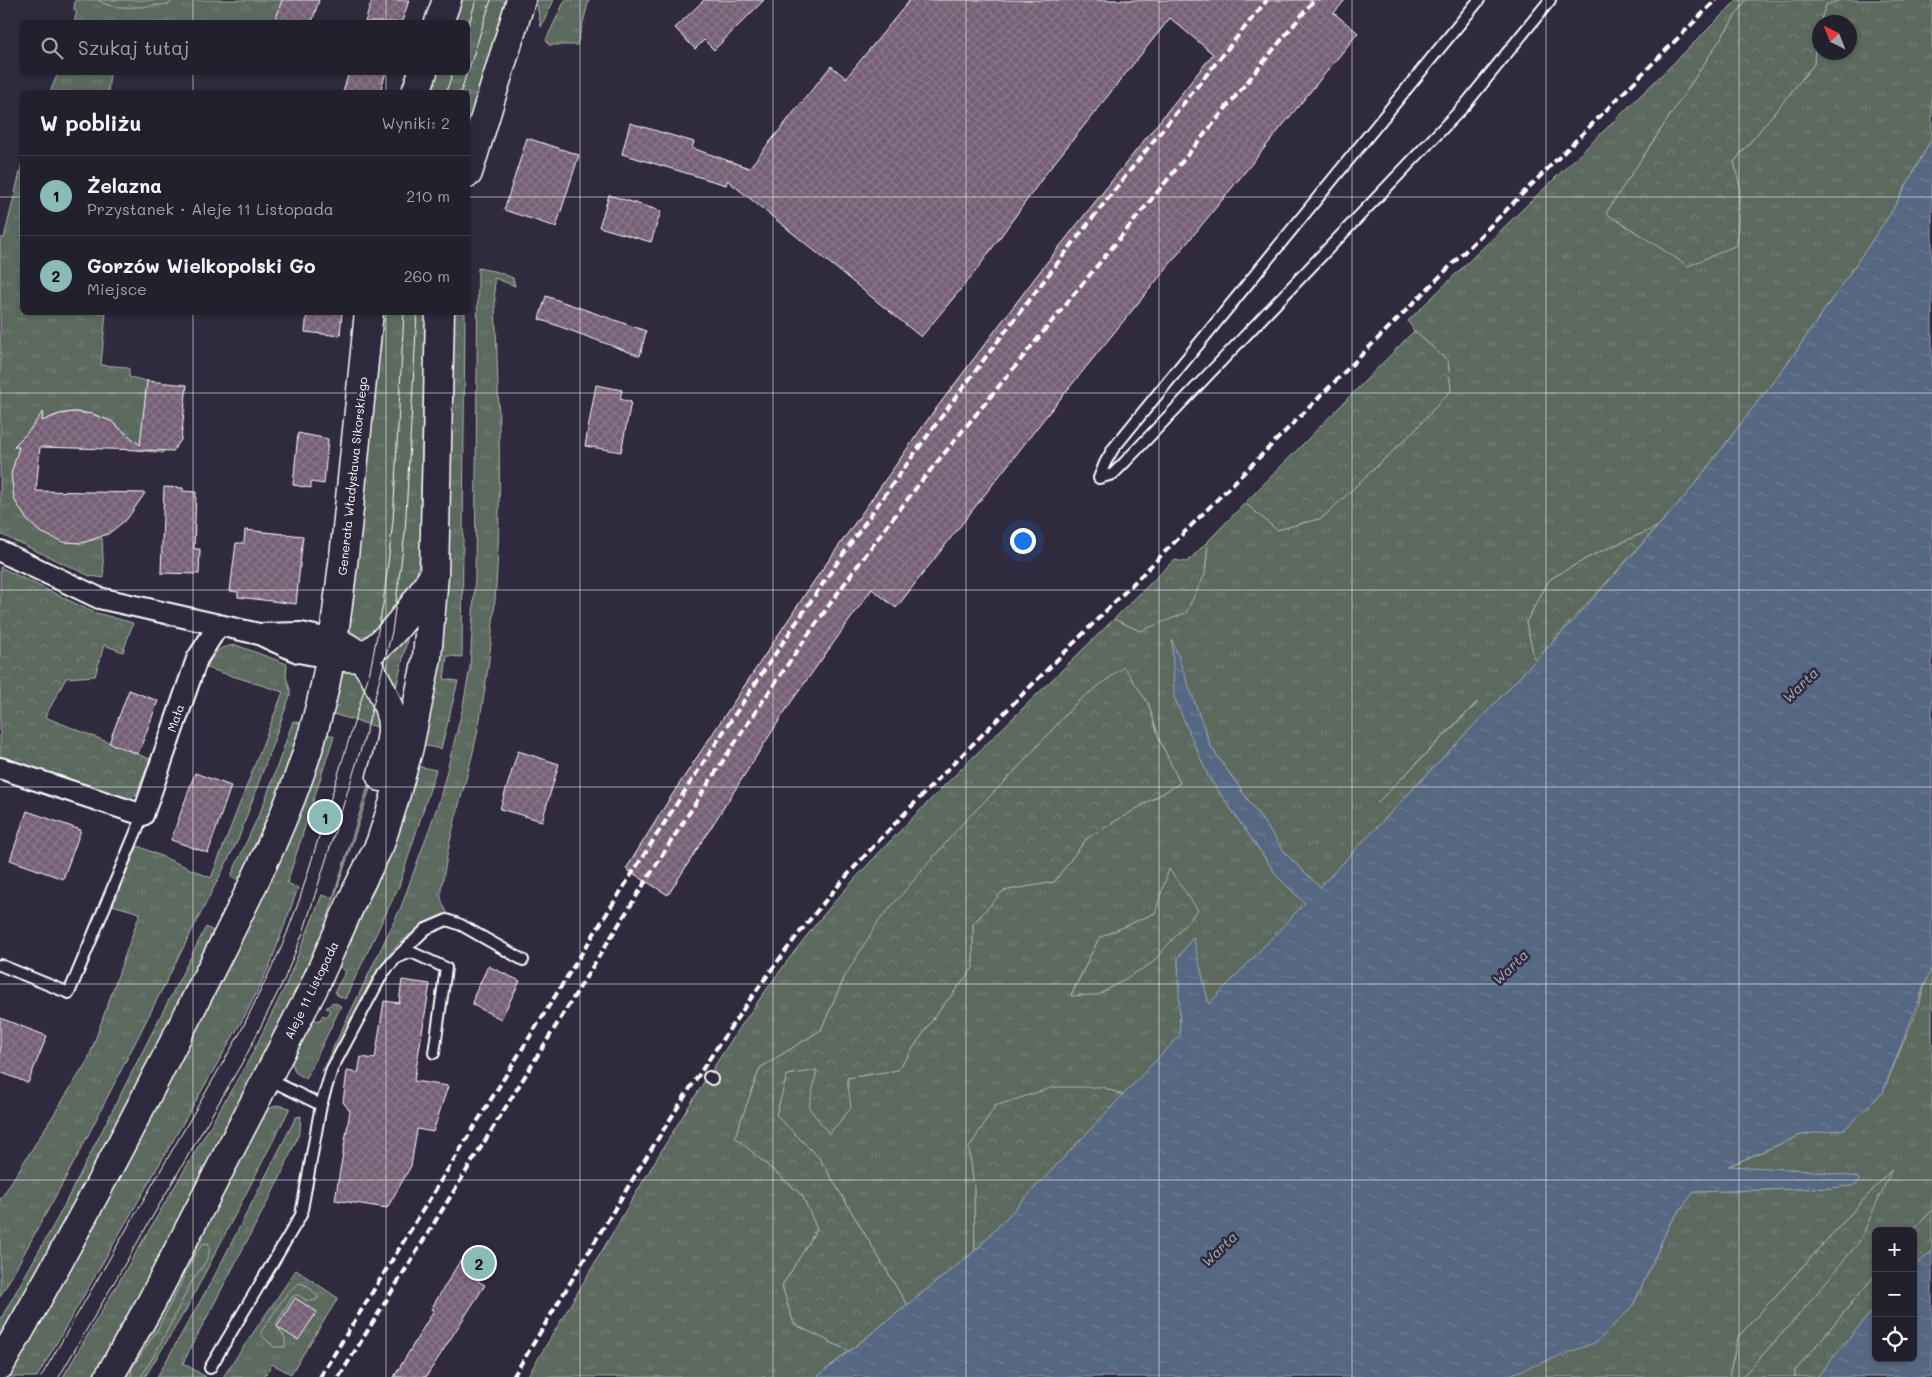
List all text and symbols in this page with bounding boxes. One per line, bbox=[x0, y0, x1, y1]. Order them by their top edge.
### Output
north arrow bbox=[1812, 15, 1857, 60]
search box bbox=[20, 20, 470, 75]
icon: search bbox=[38, 34, 66, 62]
text: Szukaj tutaj bbox=[78, 35, 189, 60]
text: W pobliżu bbox=[40, 109, 141, 136]
text: Wyniki: 2 bbox=[381, 112, 450, 133]
text: Żelazna bbox=[87, 173, 162, 198]
text: 1 bbox=[52, 185, 60, 206]
text: 210 m bbox=[406, 185, 450, 206]
text: Przystanek · Aleje 11 Listopada bbox=[87, 198, 334, 219]
text: Gorzów Wielkopolski Go bbox=[87, 253, 316, 278]
text: 2 bbox=[52, 265, 60, 286]
text: 260 m bbox=[404, 265, 450, 286]
text: Miejsce bbox=[87, 278, 147, 299]
street label: Generała Władysława Sikorskiego bbox=[334, 376, 370, 576]
your location bbox=[1010, 528, 1036, 554]
water label: Warta bbox=[1778, 663, 1822, 707]
street label: Mała bbox=[163, 702, 187, 734]
pin: 1 bbox=[309, 798, 341, 836]
street label: Aleje 11 Listopada bbox=[280, 938, 342, 1042]
water label: Warta bbox=[1488, 945, 1532, 989]
water label: Warta bbox=[1197, 1227, 1241, 1271]
map controls bbox=[1872, 1227, 1917, 1362]
button: + bbox=[1872, 1227, 1917, 1272]
pin: 2 bbox=[463, 1244, 495, 1282]
button: − bbox=[1872, 1272, 1917, 1317]
button: locate bbox=[1872, 1317, 1917, 1362]

